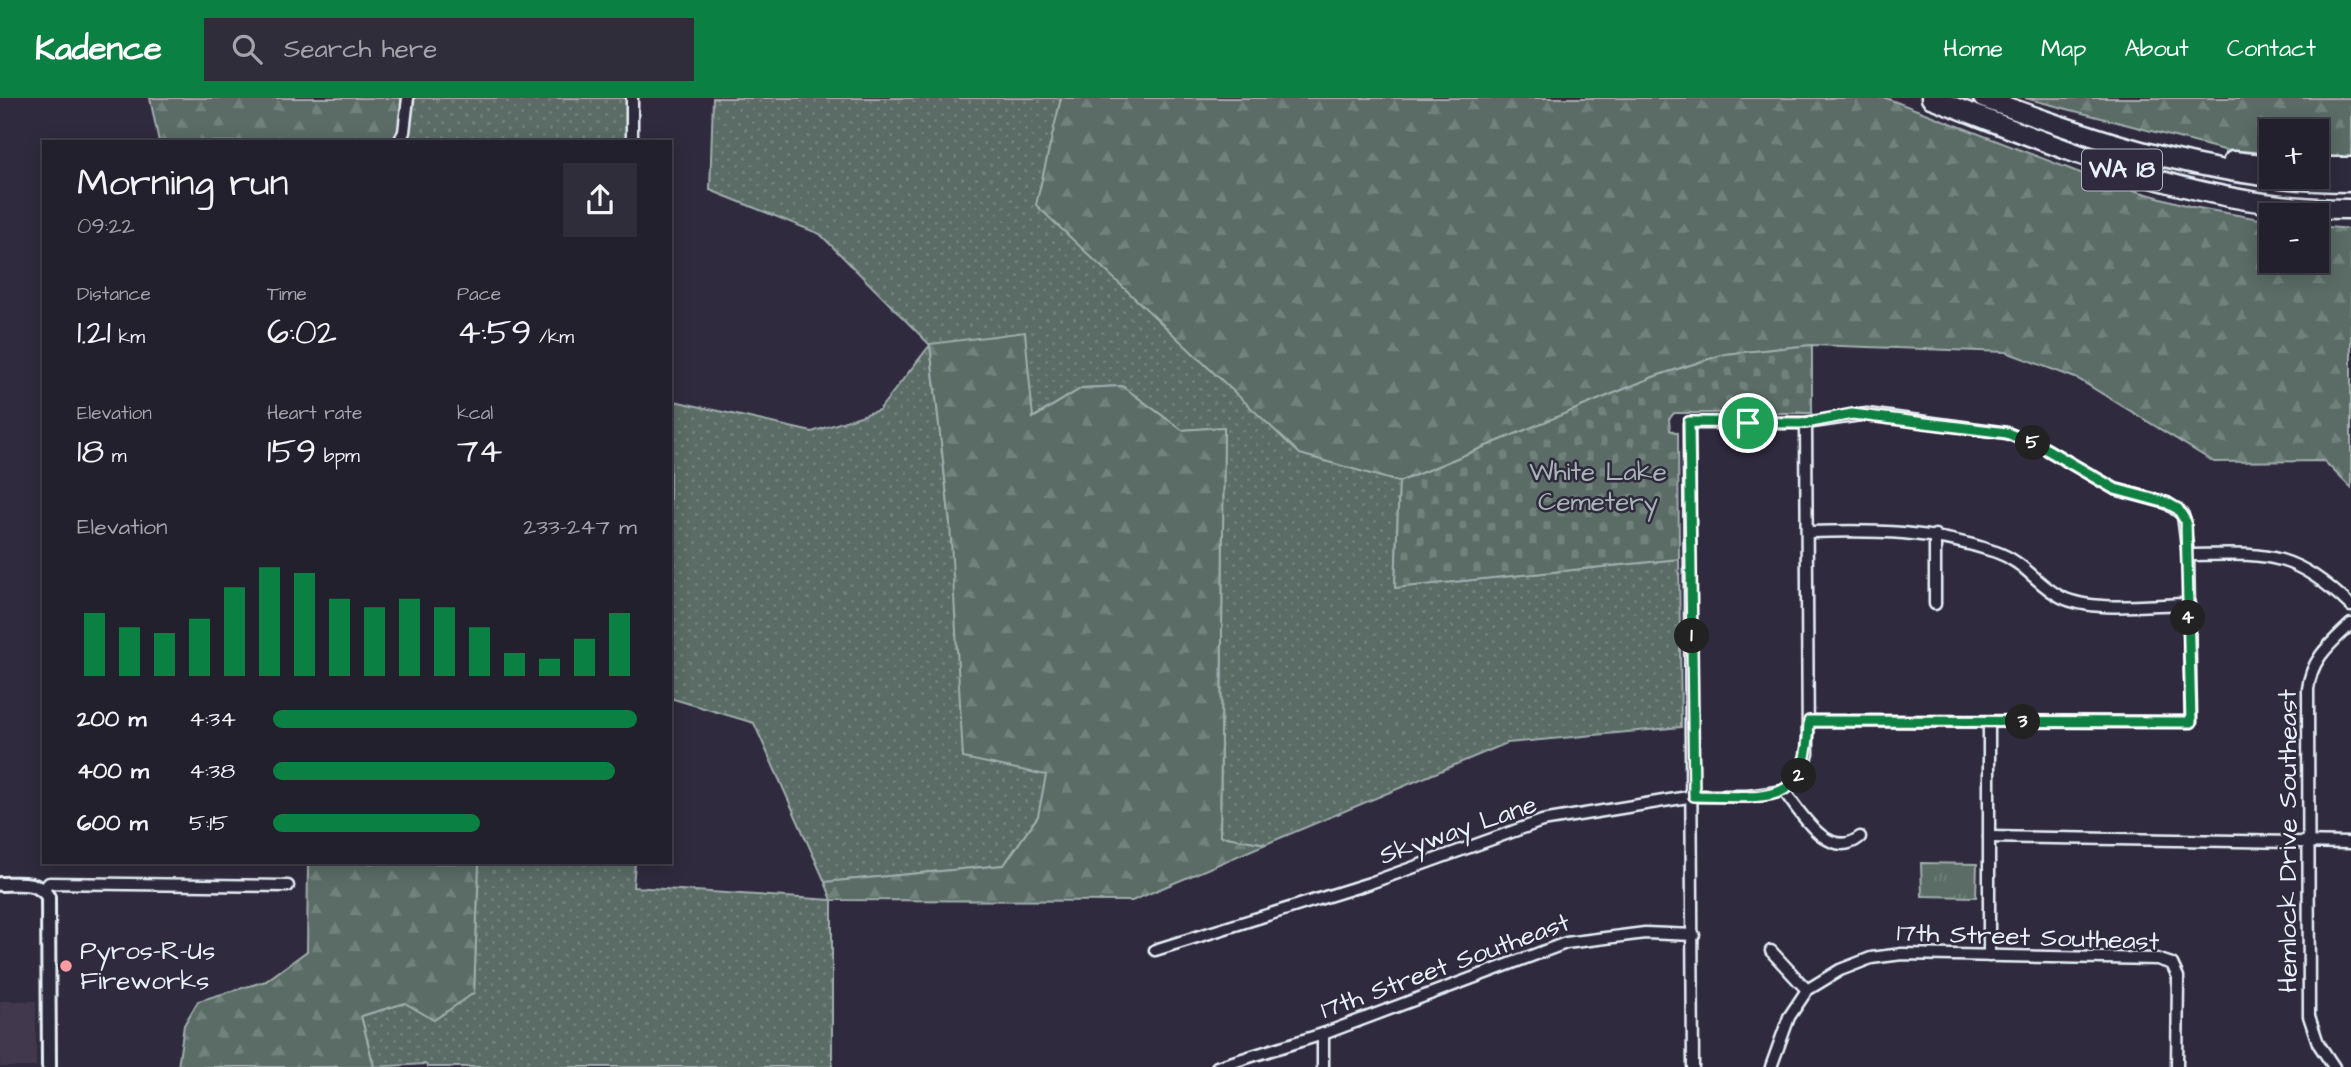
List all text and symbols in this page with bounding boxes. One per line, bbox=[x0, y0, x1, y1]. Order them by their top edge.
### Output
search box bbox=[204, 18, 694, 81]
text: Kadence bbox=[35, 26, 162, 72]
icon: search bbox=[228, 30, 266, 68]
text: Search here bbox=[284, 31, 437, 67]
text: Home bbox=[1943, 32, 2003, 66]
text: Map bbox=[2041, 32, 2086, 66]
text: About bbox=[2124, 32, 2189, 66]
text: Contact bbox=[2227, 32, 2316, 66]
map controls bbox=[2259, 119, 2329, 273]
button: + bbox=[2259, 119, 2329, 189]
road number: WA 18 bbox=[2082, 150, 2162, 190]
text: Morning run bbox=[77, 158, 289, 210]
button: share bbox=[563, 163, 637, 237]
button: − bbox=[2259, 203, 2329, 273]
text: 09:22 bbox=[77, 210, 135, 242]
text: Distance bbox=[77, 281, 151, 308]
text: Time bbox=[267, 281, 307, 308]
text: Pace bbox=[457, 281, 501, 308]
text: 1.21 bbox=[77, 308, 111, 357]
text: 6:02 bbox=[267, 308, 337, 357]
text: 4:59 bbox=[457, 308, 531, 357]
text: km bbox=[111, 324, 145, 351]
text: /km bbox=[531, 324, 574, 351]
pin bbox=[1718, 393, 1778, 453]
text: Elevation bbox=[77, 400, 152, 427]
text: Heart rate bbox=[267, 400, 362, 427]
text: kcal bbox=[457, 400, 493, 427]
icon: arrive bbox=[1729, 404, 1767, 442]
pin: 5 bbox=[2016, 426, 2050, 460]
text: 18 bbox=[77, 427, 104, 476]
text: 159 bbox=[267, 427, 316, 476]
text: 74 bbox=[457, 427, 502, 476]
text: 5 bbox=[2026, 429, 2039, 456]
text: m bbox=[104, 443, 127, 470]
text: bpm bbox=[316, 443, 360, 470]
park label: White Lake Cemetery bbox=[1529, 454, 1667, 522]
text: Elevation bbox=[77, 511, 168, 543]
text: 233–247 m bbox=[523, 511, 637, 543]
pin: 4 bbox=[2170, 601, 2206, 636]
text: 4 bbox=[2181, 604, 2194, 631]
pin: 1 bbox=[1674, 618, 1710, 654]
text: 1 bbox=[1690, 622, 1693, 649]
street label: Hemlock Drive Southeast bbox=[2270, 689, 2306, 993]
text: 200 m bbox=[77, 703, 146, 735]
text: 4:34 bbox=[189, 703, 236, 735]
pin: 3 bbox=[2006, 704, 2040, 740]
text: 3 bbox=[2018, 708, 2027, 735]
text: 400 m bbox=[77, 755, 149, 787]
text: 4:38 bbox=[189, 755, 235, 787]
pin: 2 bbox=[1782, 758, 1816, 794]
text: 2 bbox=[1793, 762, 1804, 789]
street label: Skyway Lane bbox=[1375, 786, 1542, 876]
text: 600 m bbox=[77, 807, 148, 839]
text: 5:15 bbox=[189, 807, 228, 839]
street label: 17th Street Southeast bbox=[1316, 904, 1575, 1028]
street label: 17th Street Southeast bbox=[1896, 914, 2160, 960]
place label: Pyros-R-Us Fireworks bbox=[80, 933, 215, 999]
marker: Pyros-R-Us Fireworks bbox=[58, 958, 74, 974]

